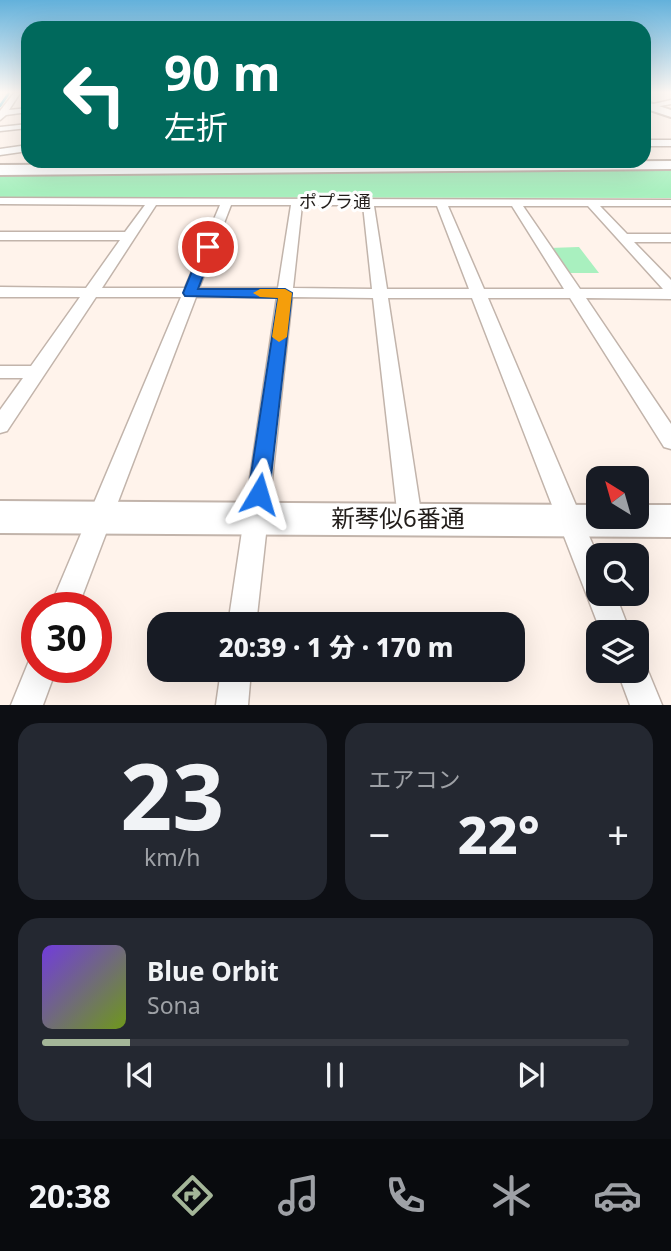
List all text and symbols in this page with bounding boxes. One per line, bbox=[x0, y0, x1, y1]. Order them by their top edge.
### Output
text: 90 m bbox=[164, 39, 281, 105]
icon: left bbox=[49, 49, 140, 140]
text: 左折 bbox=[164, 105, 228, 148]
street label: ポプラ通 bbox=[299, 189, 371, 213]
pin bbox=[178, 217, 238, 277]
icon: arrive bbox=[189, 228, 227, 266]
position arrow bbox=[222, 457, 296, 531]
north arrow bbox=[586, 466, 649, 528]
map controls bbox=[586, 466, 649, 683]
street label: 新琴似6番通 bbox=[331, 501, 465, 534]
button: search bbox=[586, 543, 649, 606]
speed limit sign: 30 bbox=[21, 592, 112, 683]
button: layers bbox=[586, 620, 649, 683]
text: 20:39 · 1 分 · 170 m bbox=[219, 629, 453, 665]
text: 23 bbox=[120, 733, 224, 857]
text: エアコン bbox=[369, 763, 461, 795]
text: 22° bbox=[458, 798, 540, 869]
text: − bbox=[369, 808, 390, 860]
text: + bbox=[607, 808, 629, 860]
text: km/h bbox=[144, 841, 201, 873]
text: Blue Orbit bbox=[147, 953, 279, 989]
text: Sona bbox=[147, 989, 201, 1021]
icon: previous bbox=[121, 1056, 159, 1094]
icon: pause bbox=[316, 1056, 354, 1094]
icon: next bbox=[512, 1056, 550, 1094]
icon: directions bbox=[168, 1171, 217, 1220]
icon: music bbox=[274, 1171, 323, 1220]
icon: phone bbox=[381, 1171, 430, 1220]
icon: climate bbox=[487, 1171, 536, 1220]
icon: car bbox=[593, 1171, 642, 1220]
text: 20:38 bbox=[29, 1174, 111, 1217]

